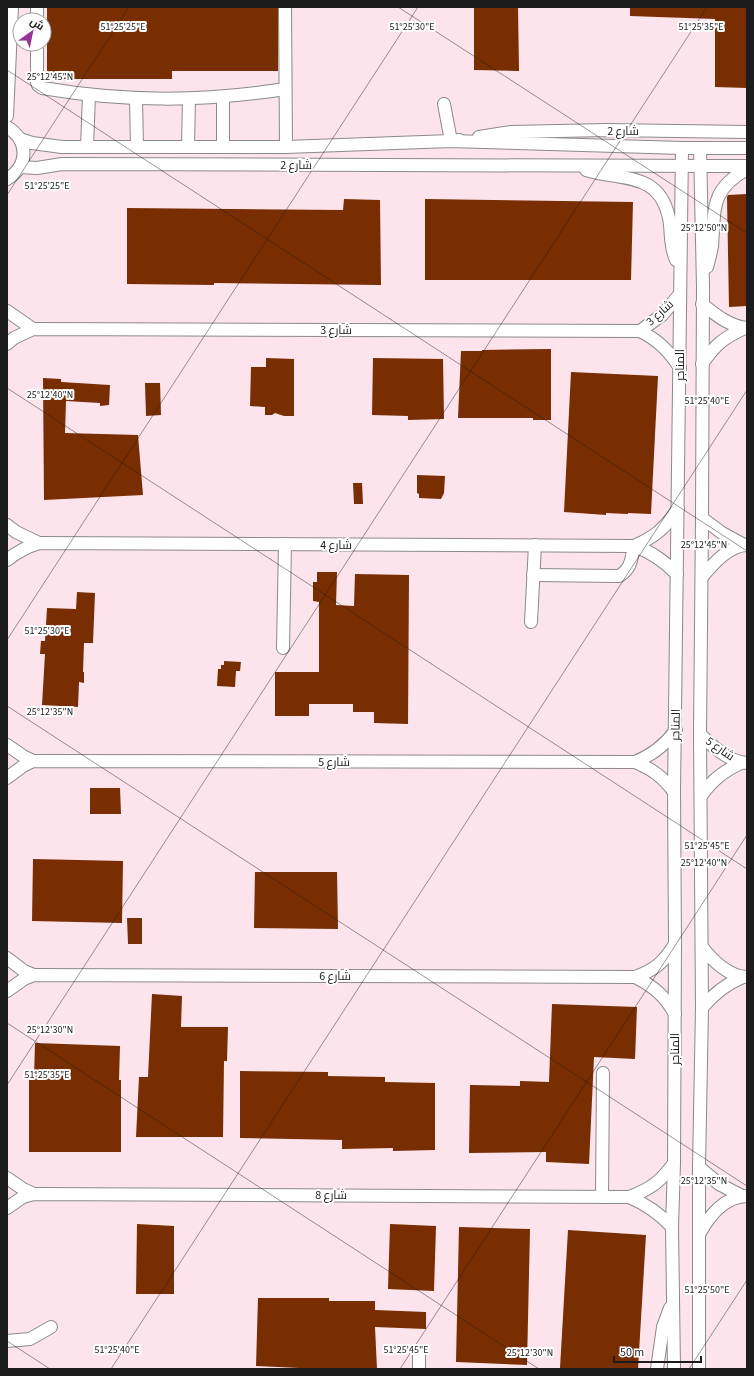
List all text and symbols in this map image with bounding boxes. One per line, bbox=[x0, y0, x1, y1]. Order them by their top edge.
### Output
north arrow bbox=[12, 12, 52, 52]
text: ش bbox=[27, 14, 47, 34]
text: 51°25'25"E bbox=[100, 20, 146, 34]
text: 51°25'30"E bbox=[389, 20, 435, 34]
text: 51°25'35"E bbox=[678, 20, 724, 34]
text: 25°12'45"N bbox=[27, 70, 73, 84]
street label: شارع 2 bbox=[607, 123, 639, 140]
street label: شارع 2 bbox=[280, 157, 312, 174]
text: 51°25'25"E bbox=[24, 179, 70, 193]
text: 25°12'50"N bbox=[681, 221, 727, 235]
street label: شارع 3 bbox=[643, 296, 677, 330]
street label: شارع 3 bbox=[320, 322, 352, 339]
street label: المناجر bbox=[672, 349, 689, 382]
text: 25°12'40"N bbox=[27, 388, 73, 402]
text: 51°25'40"E bbox=[684, 394, 730, 408]
street label: شارع 4 bbox=[320, 537, 352, 554]
text: 25°12'45"N bbox=[681, 538, 727, 552]
text: 51°25'30"E bbox=[24, 624, 70, 638]
text: 25°12'35"N bbox=[27, 705, 73, 719]
street label: المناجر bbox=[667, 709, 685, 742]
street label: شارع 5 bbox=[702, 733, 738, 765]
street label: شارع 5 bbox=[318, 754, 350, 771]
text: 51°25'45"E bbox=[684, 839, 730, 853]
text: 25°12'40"N bbox=[681, 856, 727, 870]
street label: شارع 6 bbox=[319, 968, 351, 985]
text: 25°12'30"N bbox=[27, 1023, 73, 1037]
street label: المناجر bbox=[667, 1033, 684, 1066]
text: 51°25'35"E bbox=[24, 1068, 70, 1082]
text: 25°12'35"N bbox=[681, 1174, 727, 1188]
street label: شارع 8 bbox=[315, 1187, 347, 1204]
text: 51°25'50"E bbox=[684, 1283, 730, 1297]
scale bar bbox=[614, 1338, 701, 1364]
text: 51°25'40"E bbox=[94, 1343, 140, 1357]
text: 51°25'45"E bbox=[383, 1343, 429, 1357]
text: 50 m bbox=[620, 1344, 644, 1361]
text: 25°12'30"N bbox=[507, 1346, 553, 1360]

